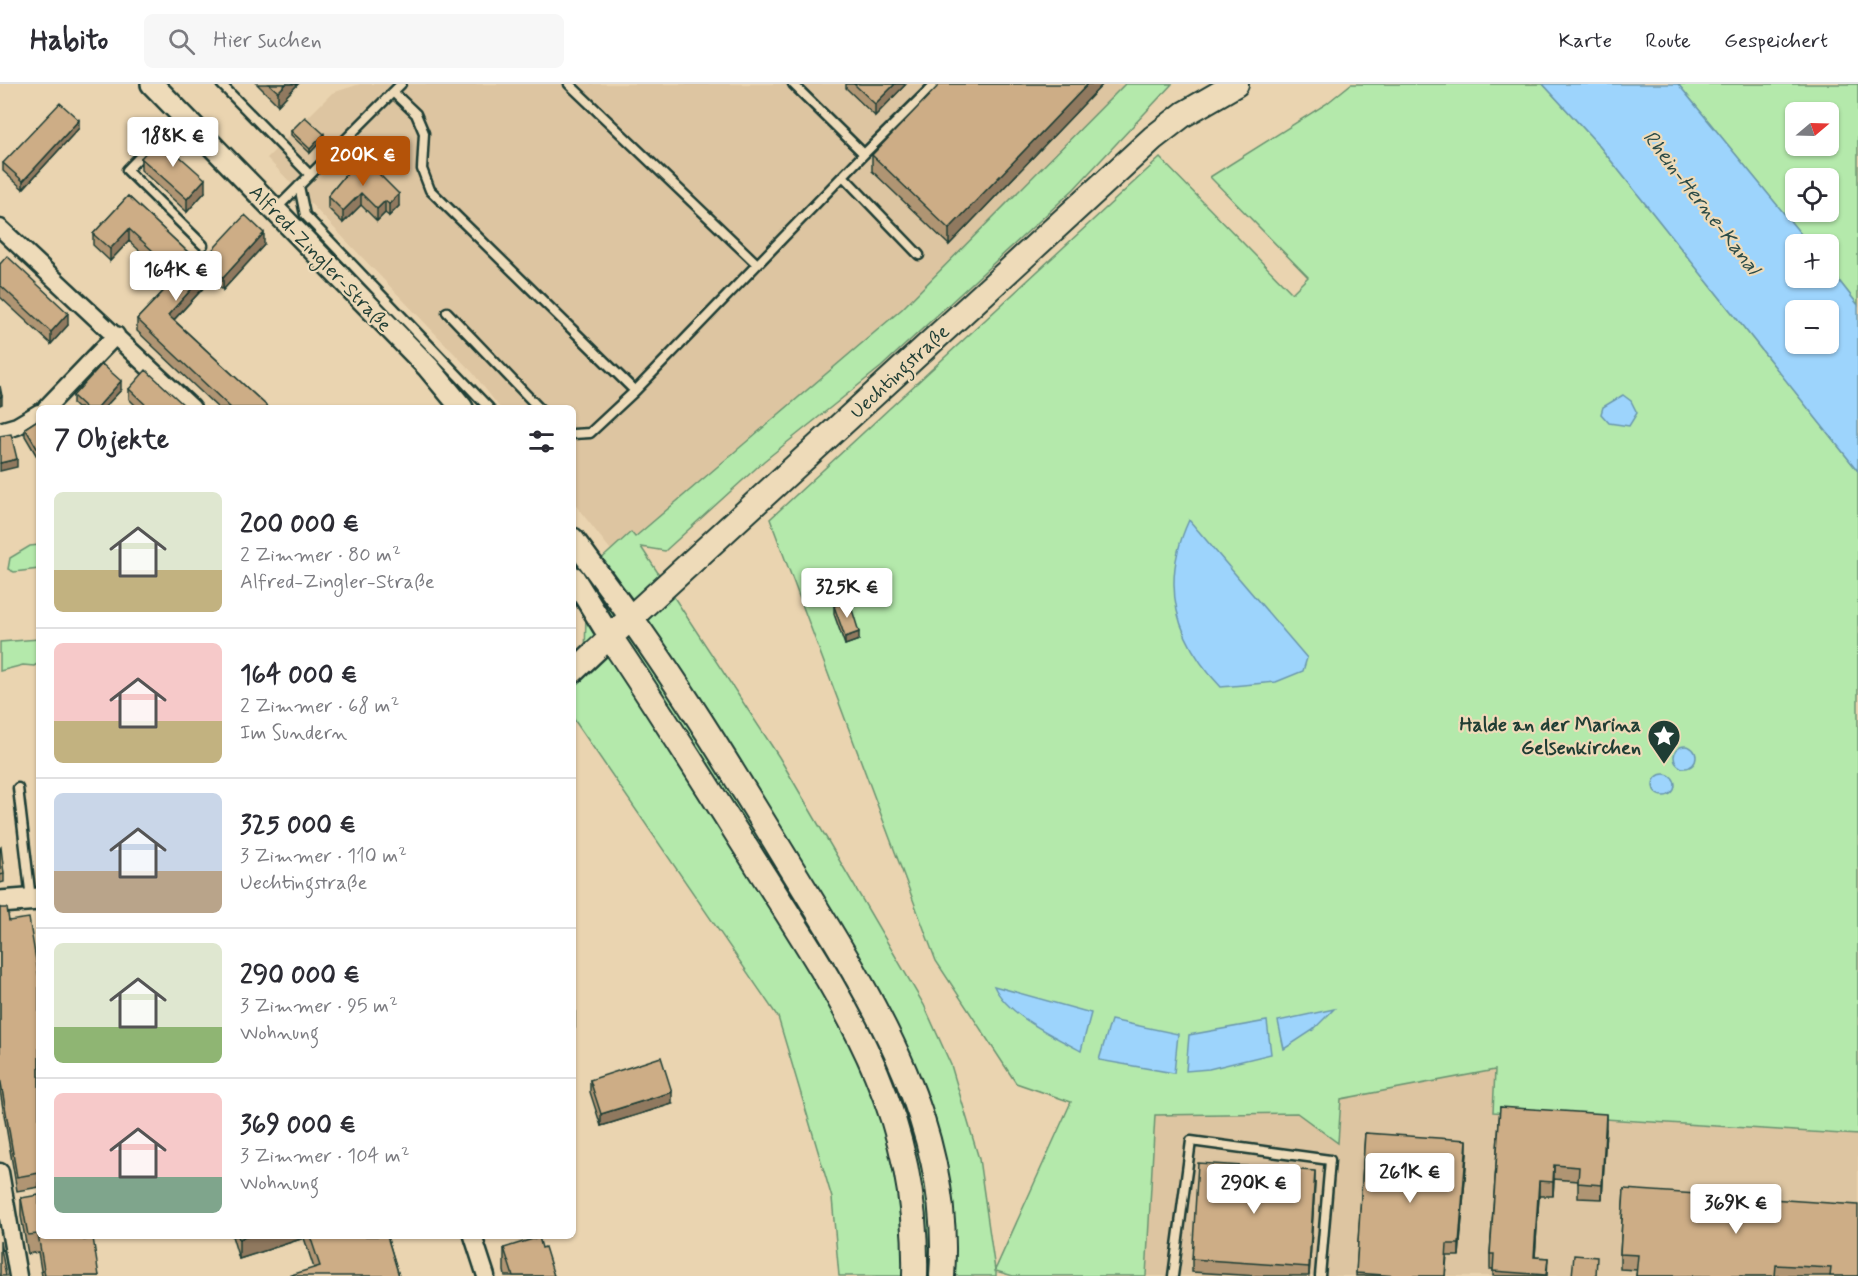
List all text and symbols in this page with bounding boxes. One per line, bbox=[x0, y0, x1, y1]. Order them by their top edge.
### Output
search box bbox=[144, 14, 564, 68]
text: Habito bbox=[30, 23, 108, 60]
icon: search bbox=[165, 25, 198, 58]
text: Hier suchen bbox=[213, 27, 322, 55]
text: Karte bbox=[1559, 27, 1612, 55]
text: Route bbox=[1645, 27, 1691, 55]
text: Gespeichert bbox=[1724, 27, 1828, 55]
north arrow bbox=[1785, 102, 1839, 156]
map controls bbox=[1785, 102, 1839, 354]
pin: 188K € bbox=[124, 117, 222, 168]
text: 188K € bbox=[141, 123, 205, 150]
water label: Rhein-Herne-Kanal bbox=[1636, 125, 1768, 283]
pin: 200K € bbox=[314, 136, 412, 187]
text: 200K € bbox=[330, 142, 396, 169]
button: locate bbox=[1785, 168, 1839, 222]
street label: Alfred-Zingler-Straße bbox=[242, 180, 397, 339]
button: + bbox=[1785, 234, 1839, 288]
pin: 164K € bbox=[127, 251, 225, 302]
text: 164K € bbox=[144, 257, 208, 284]
button: − bbox=[1785, 300, 1839, 354]
street label: Uechtingstraße bbox=[844, 319, 957, 427]
text: 7 Objekte bbox=[54, 424, 169, 458]
icon: filters bbox=[525, 425, 558, 458]
text: 200 000 € bbox=[240, 508, 359, 542]
icon: home bbox=[102, 516, 174, 588]
text: 2 Zimmer · 80 m² bbox=[240, 542, 401, 569]
pin: 325K € bbox=[798, 568, 896, 619]
text: Alfred-Zingler-Straße bbox=[240, 569, 435, 596]
text: 325K € bbox=[815, 574, 879, 601]
text: 164 000 € bbox=[240, 659, 357, 693]
icon: home bbox=[102, 667, 174, 739]
text: 2 Zimmer · 68 m² bbox=[240, 693, 399, 720]
place label: Halde an der Marina Gelsenkirchen bbox=[1459, 712, 1641, 762]
place icon: Halde an der Marina Gelsenkirchen bbox=[1646, 718, 1682, 765]
text: Im Sundern bbox=[240, 720, 347, 747]
text: 325 000 € bbox=[240, 809, 356, 843]
icon: home bbox=[102, 817, 174, 889]
text: 3 Zimmer · 110 m² bbox=[240, 843, 407, 870]
text: Uechtingstraße bbox=[240, 870, 367, 897]
text: 290 000 € bbox=[240, 959, 360, 993]
icon: home bbox=[102, 967, 174, 1039]
text: 3 Zimmer · 95 m² bbox=[240, 993, 398, 1020]
text: Wohnung bbox=[240, 1020, 319, 1047]
text: 369 000 € bbox=[240, 1109, 356, 1143]
icon: home bbox=[102, 1117, 174, 1189]
text: 3 Zimmer · 104 m² bbox=[240, 1143, 410, 1170]
pin: 261K € bbox=[1361, 1153, 1459, 1204]
text: 261K € bbox=[1379, 1159, 1441, 1186]
pin: 290K € bbox=[1205, 1164, 1303, 1215]
text: Wohnung bbox=[240, 1170, 319, 1197]
text: 290K € bbox=[1221, 1170, 1287, 1197]
pin: 369K € bbox=[1687, 1184, 1785, 1235]
text: 369K € bbox=[1704, 1190, 1768, 1217]

